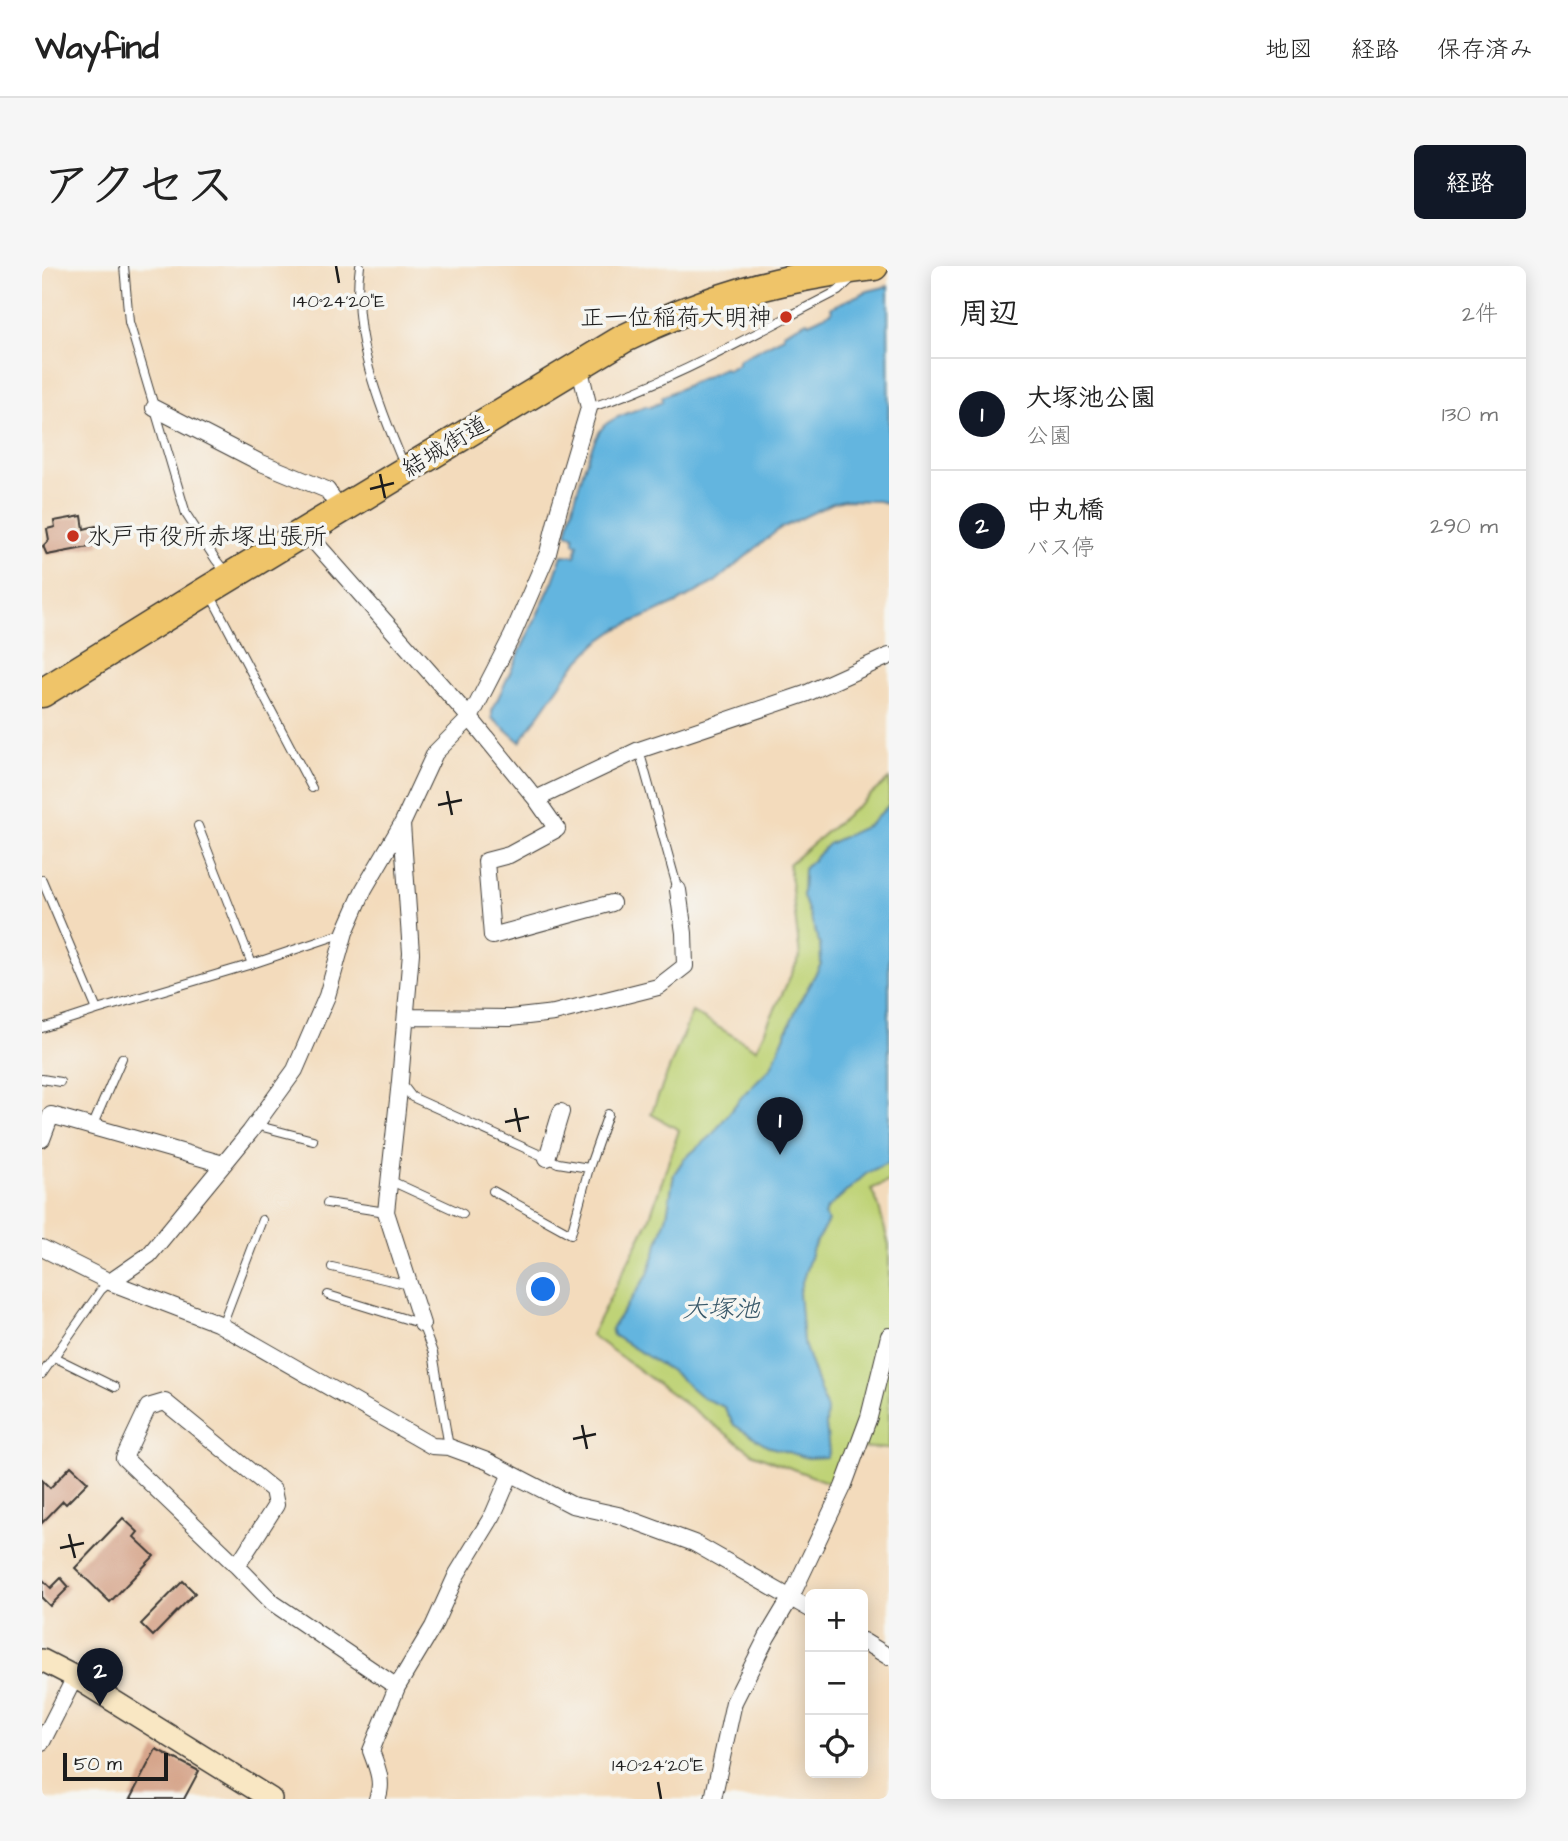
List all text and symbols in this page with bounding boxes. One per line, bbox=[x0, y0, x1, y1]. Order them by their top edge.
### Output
text: Wayfind bbox=[35, 25, 159, 71]
text: 地図 bbox=[1265, 33, 1313, 67]
text: 経路 bbox=[1351, 33, 1399, 67]
text: 保存済み bbox=[1437, 33, 1533, 67]
button: 経路 bbox=[1414, 145, 1526, 219]
text: アクセス bbox=[42, 153, 235, 221]
text: 140°24'20"E bbox=[293, 289, 385, 314]
text: 周辺 bbox=[959, 293, 1019, 335]
text: 2件 bbox=[1462, 298, 1498, 330]
place label: 正一位稲荷大明神 bbox=[580, 301, 772, 335]
marker: 正一位稲荷大明神 bbox=[778, 309, 794, 325]
text: 大塚池公園 bbox=[1026, 380, 1156, 416]
text: 1 bbox=[981, 398, 983, 430]
text: 130 m bbox=[1442, 398, 1498, 430]
street label: 結城街道 bbox=[396, 408, 495, 486]
text: 公園 bbox=[1026, 420, 1072, 452]
text: 中丸橋 bbox=[1026, 492, 1104, 528]
text: 2 bbox=[975, 510, 989, 542]
text: 290 m bbox=[1430, 510, 1498, 542]
place label: 水戸市役所赤塚出張所 bbox=[87, 520, 327, 554]
marker: 水戸市役所赤塚出張所 bbox=[65, 528, 81, 544]
text: バス停 bbox=[1026, 532, 1095, 564]
pin: 1 bbox=[757, 1097, 803, 1155]
your location bbox=[526, 1272, 560, 1306]
water label: 大塚池 bbox=[682, 1291, 761, 1327]
map controls bbox=[805, 1589, 868, 1778]
button: + bbox=[805, 1589, 868, 1652]
pin: 2 bbox=[77, 1648, 123, 1706]
button: − bbox=[805, 1652, 868, 1715]
button: locate bbox=[805, 1715, 868, 1778]
scale bar bbox=[63, 1750, 168, 1782]
text: 50 m bbox=[74, 1751, 122, 1778]
text: 140°24'20"E bbox=[612, 1753, 704, 1778]

